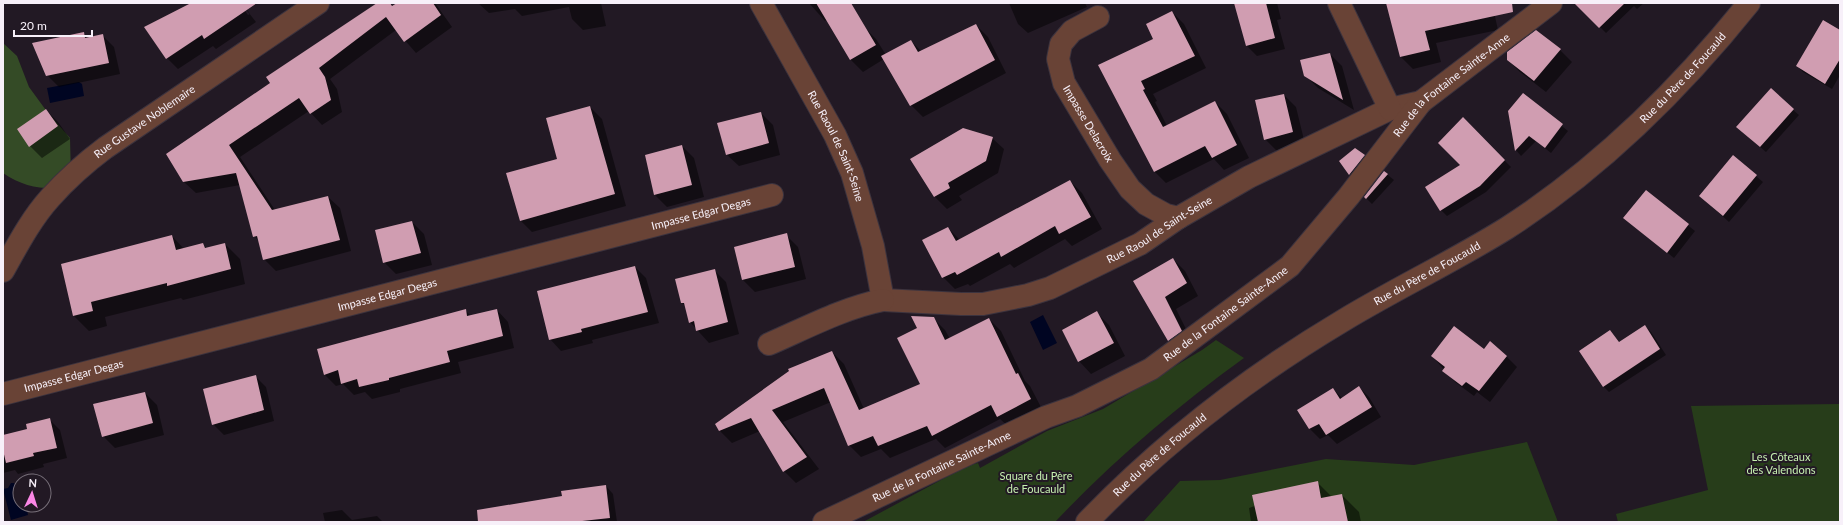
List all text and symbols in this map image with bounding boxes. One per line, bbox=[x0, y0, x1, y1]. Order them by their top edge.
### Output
scale bar bbox=[14, 12, 92, 38]
text: 20 m bbox=[20, 18, 47, 33]
street label: Rue du Père de Foucauld bbox=[1637, 29, 1728, 125]
street label: Rue de la Fontaine Sainte-Anne bbox=[1390, 30, 1512, 139]
street label: Rue Gustave Noblemaire bbox=[91, 82, 197, 160]
street label: Impasse Delacroix bbox=[1061, 83, 1117, 165]
street label: Rue Raoul de Saint-Seine bbox=[805, 88, 867, 203]
street label: Rue Raoul de Saint-Seine bbox=[1104, 193, 1214, 265]
street label: Impasse Edgar Degas bbox=[650, 194, 752, 232]
street label: Rue du Père de Foucauld bbox=[1371, 238, 1482, 308]
street label: Rue de la Fontaine Sainte-Anne bbox=[1161, 263, 1290, 364]
street label: Impasse Edgar Degas bbox=[336, 275, 438, 313]
street label: Impasse Edgar Degas bbox=[23, 356, 125, 394]
street label: Rue du Père de Foucauld bbox=[1110, 410, 1208, 499]
street label: Rue de la Fontaine Sainte-Anne bbox=[870, 428, 1013, 504]
park label: Les Côteaux des Valendons bbox=[1746, 450, 1816, 476]
park label: Square du Père de Foucauld bbox=[1000, 469, 1073, 495]
north arrow bbox=[12, 473, 52, 513]
text: N bbox=[28, 476, 37, 489]

